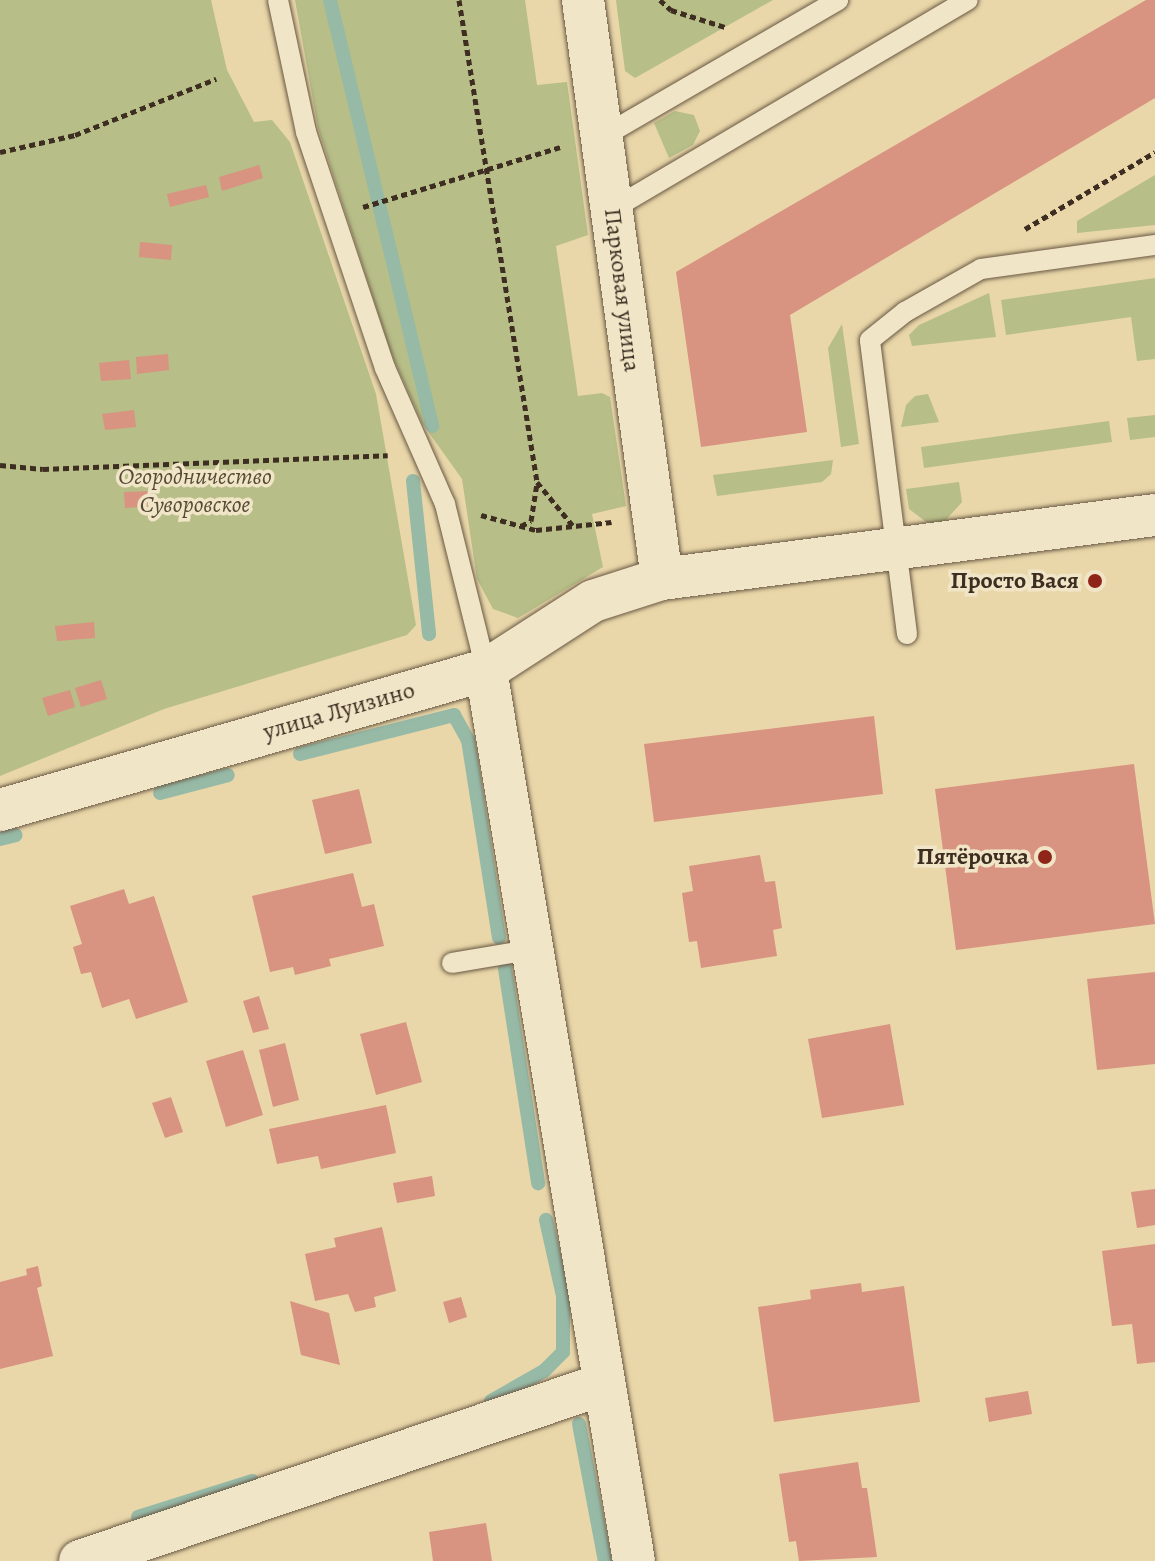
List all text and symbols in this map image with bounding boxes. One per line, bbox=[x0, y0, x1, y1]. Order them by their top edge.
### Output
street label: Парковая улица bbox=[598, 207, 646, 373]
park label: Огородничество Суворовское bbox=[118, 463, 272, 519]
place label: Просто Вася bbox=[951, 567, 1079, 595]
marker: Просто Вася bbox=[1086, 572, 1104, 590]
street label: улица Луизино bbox=[260, 676, 418, 746]
place label: Пятёрочка bbox=[916, 843, 1029, 871]
marker: Пятёрочка bbox=[1036, 848, 1054, 866]

